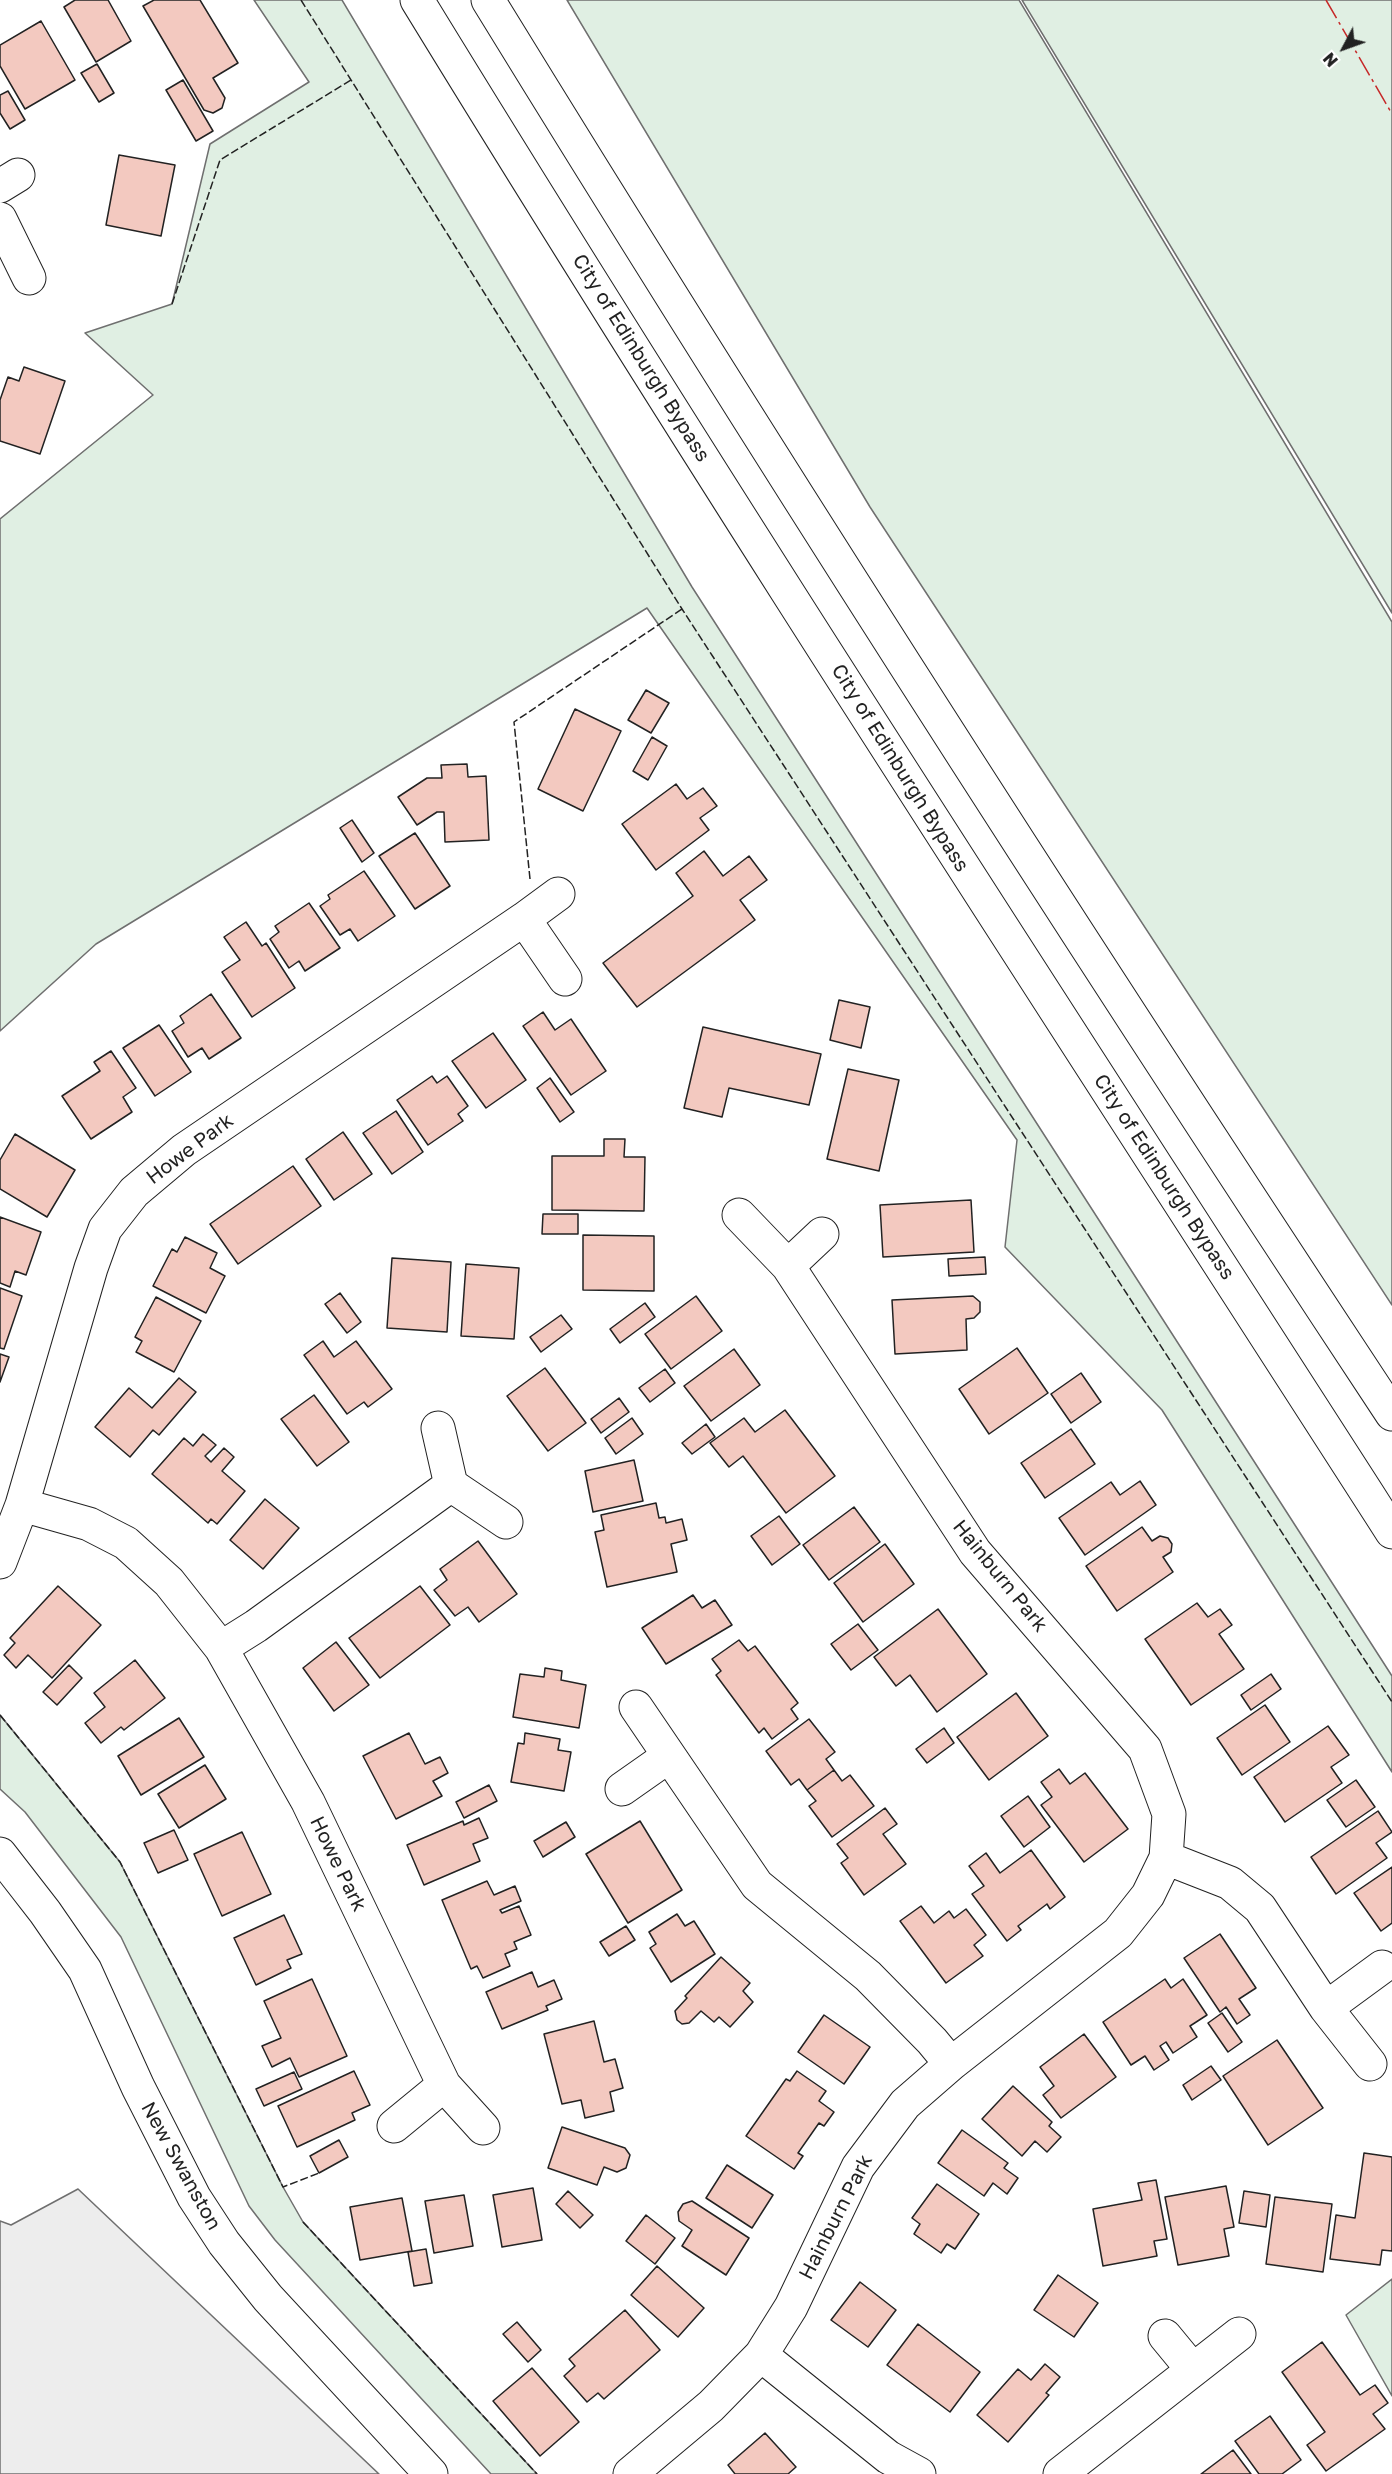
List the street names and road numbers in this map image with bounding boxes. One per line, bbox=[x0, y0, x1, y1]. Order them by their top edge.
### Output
street label: City of Edinburgh Bypass bbox=[567, 250, 715, 466]
street label: City of Edinburgh Bypass bbox=[826, 660, 974, 876]
street label: City of Edinburgh Bypass bbox=[1088, 1070, 1240, 1284]
street label: Howe Park bbox=[142, 1108, 238, 1190]
street label: Hainburn Park bbox=[948, 1515, 1052, 1637]
street label: Howe Park bbox=[305, 1812, 371, 1916]
street label: New Swanston bbox=[136, 2098, 226, 2234]
street label: Hainburn Park bbox=[794, 2151, 878, 2283]

